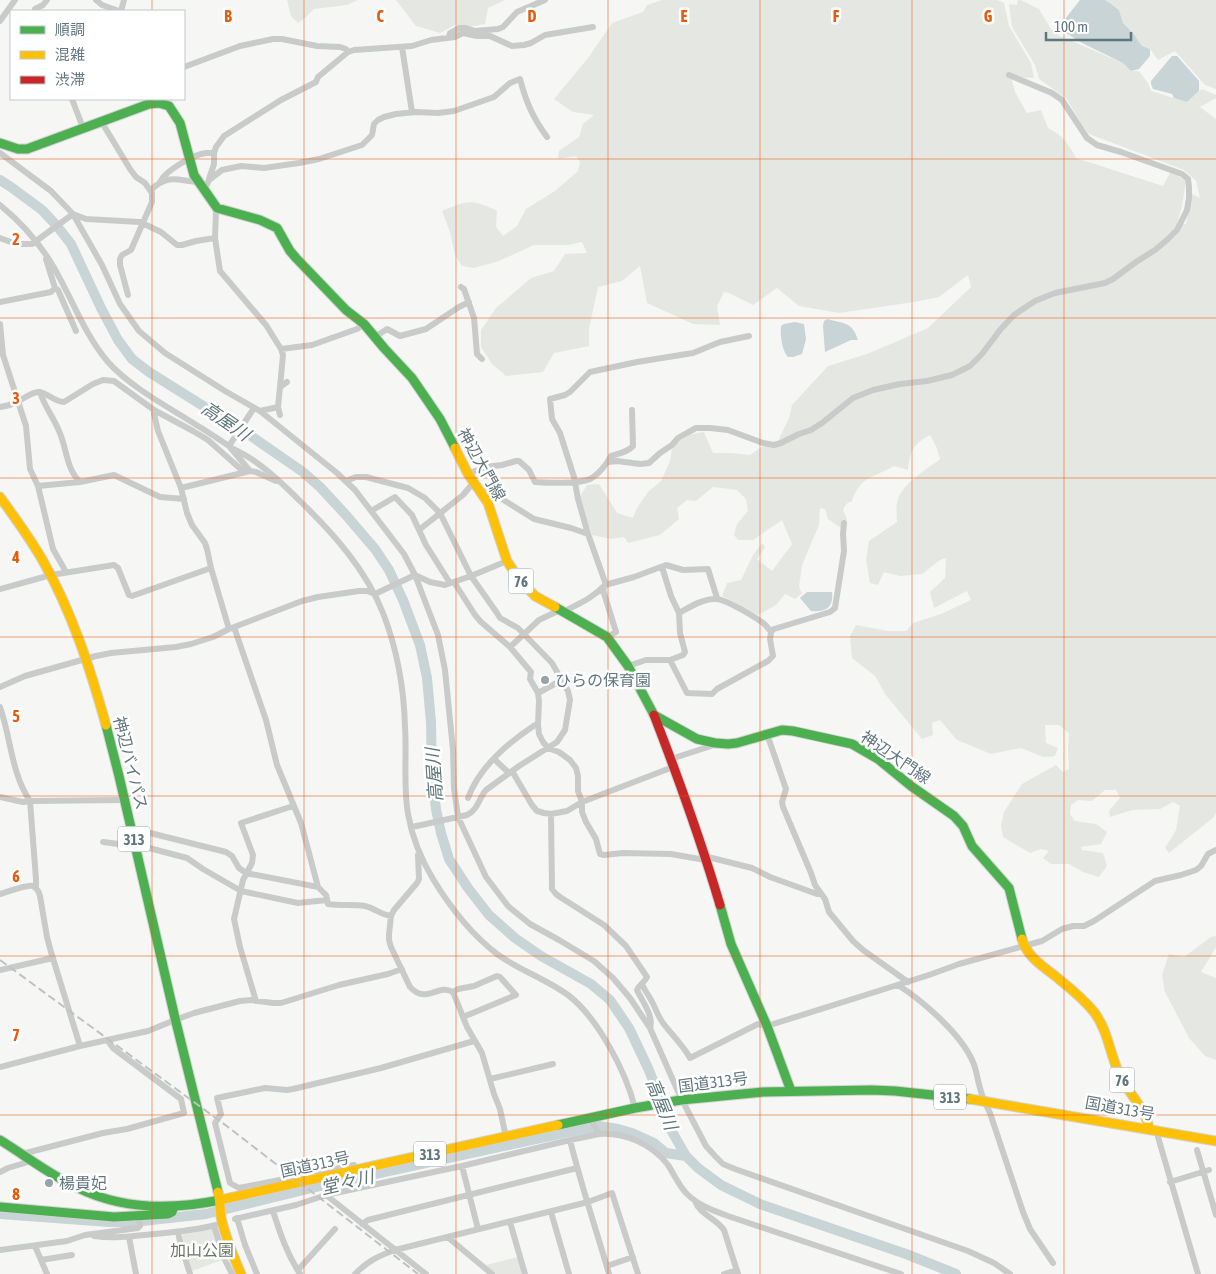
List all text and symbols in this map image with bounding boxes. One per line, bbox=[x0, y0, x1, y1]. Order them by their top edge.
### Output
text: B bbox=[224, 7, 232, 25]
text: C bbox=[376, 7, 384, 25]
text: D bbox=[528, 7, 537, 25]
text: E bbox=[681, 7, 688, 25]
text: F bbox=[833, 7, 840, 25]
text: G bbox=[984, 7, 993, 25]
legend bbox=[10, 10, 185, 100]
scale bar bbox=[1046, 10, 1131, 42]
text: 100 m bbox=[1054, 18, 1088, 35]
text: 順調 bbox=[55, 21, 85, 38]
text: 混雑 bbox=[55, 46, 85, 63]
text: 渋滞 bbox=[55, 71, 85, 88]
text: 2 bbox=[12, 230, 20, 248]
text: 3 bbox=[12, 389, 20, 407]
water label: 高屋川 bbox=[198, 397, 256, 446]
street label: 神辺大門線 bbox=[455, 425, 509, 503]
text: 4 bbox=[11, 548, 20, 566]
road number: 76 bbox=[508, 568, 534, 594]
place label: ひらの保育園 bbox=[555, 671, 651, 689]
marker: ひらの保育園 bbox=[539, 674, 551, 686]
text: 5 bbox=[12, 707, 20, 725]
street label: 神辺バイパス bbox=[111, 714, 151, 812]
street label: 神辺大門線 bbox=[858, 727, 934, 787]
water label: 高屋川 bbox=[422, 745, 446, 803]
road number: 313 bbox=[118, 826, 150, 852]
text: 6 bbox=[12, 867, 20, 885]
text: 7 bbox=[12, 1026, 20, 1044]
road number: 76 bbox=[1110, 1068, 1134, 1092]
street label: 国道313号 bbox=[677, 1069, 749, 1095]
water label: 高屋川 bbox=[642, 1075, 683, 1135]
road number: 313 bbox=[934, 1084, 966, 1110]
street label: 国道313号 bbox=[1084, 1093, 1156, 1123]
road number: 313 bbox=[414, 1142, 446, 1166]
street label: 国道313号 bbox=[279, 1148, 351, 1180]
water label: 堂々川 bbox=[318, 1165, 378, 1198]
place label: 楊貴妃 bbox=[59, 1174, 107, 1192]
marker: 楊貴妃 bbox=[43, 1177, 55, 1189]
text: 8 bbox=[12, 1185, 20, 1203]
park label: 加山公園 bbox=[170, 1241, 234, 1259]

